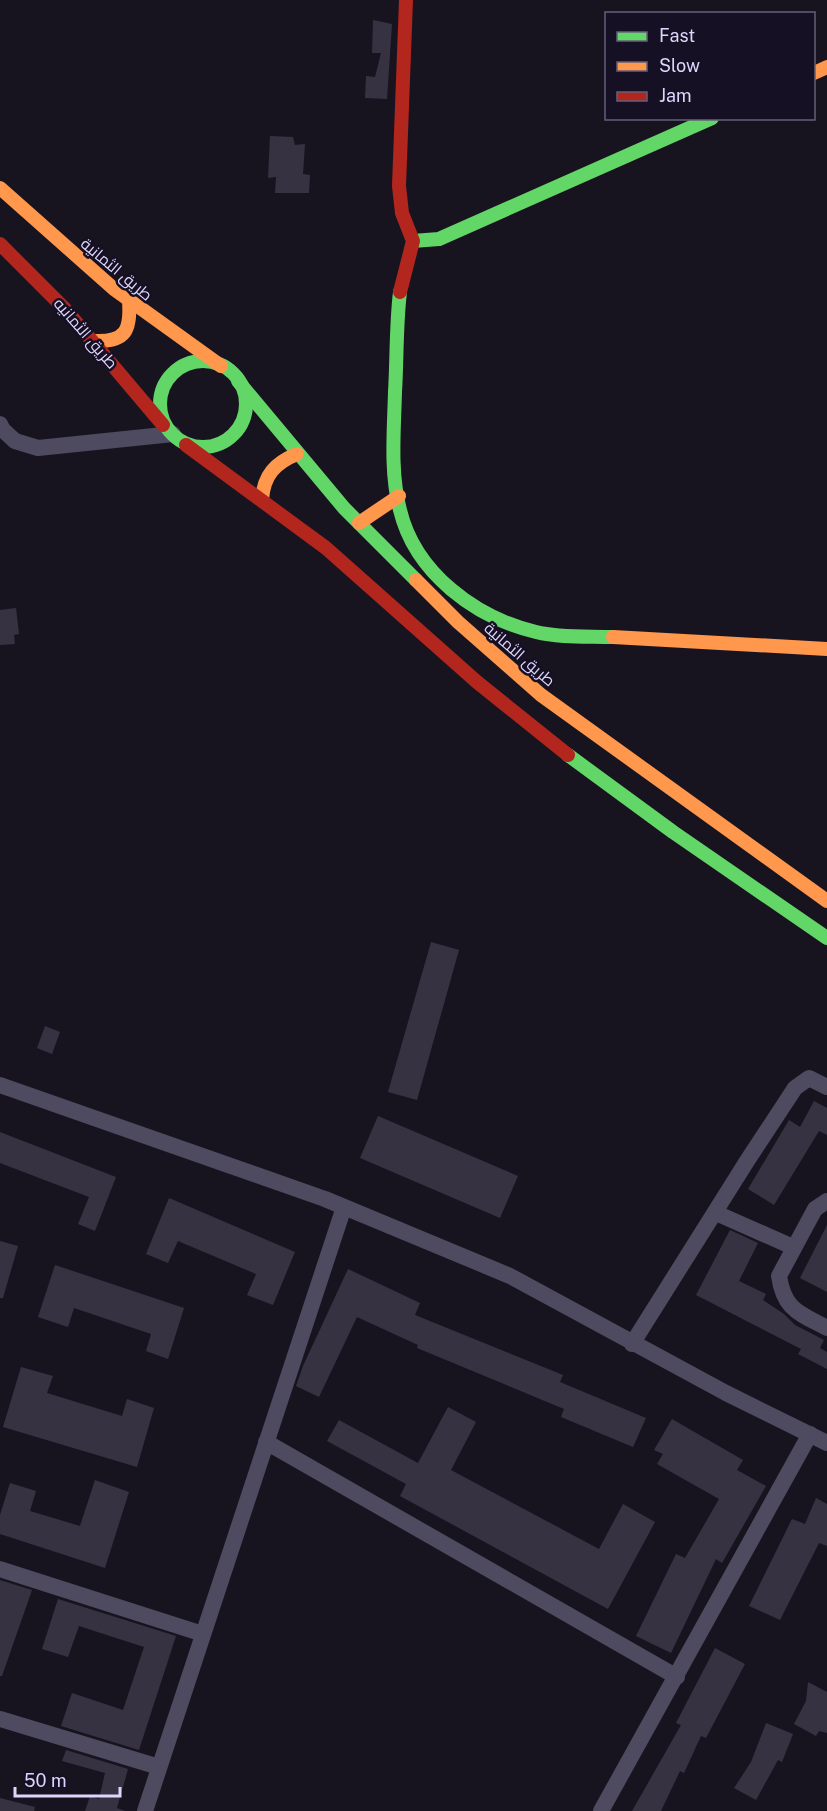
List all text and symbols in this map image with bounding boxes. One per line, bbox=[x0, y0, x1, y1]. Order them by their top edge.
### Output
legend bbox=[605, 12, 815, 120]
text: Fast bbox=[659, 25, 695, 46]
text: Slow bbox=[659, 55, 700, 76]
text: Jam bbox=[659, 85, 692, 106]
street label: طريق الثمانية bbox=[76, 234, 156, 306]
street label: طريق الثمانيه bbox=[49, 294, 122, 373]
street label: طريق الثمانية bbox=[480, 618, 559, 691]
scale bar bbox=[15, 1760, 120, 1798]
text: 50 m bbox=[24, 1770, 67, 1791]

